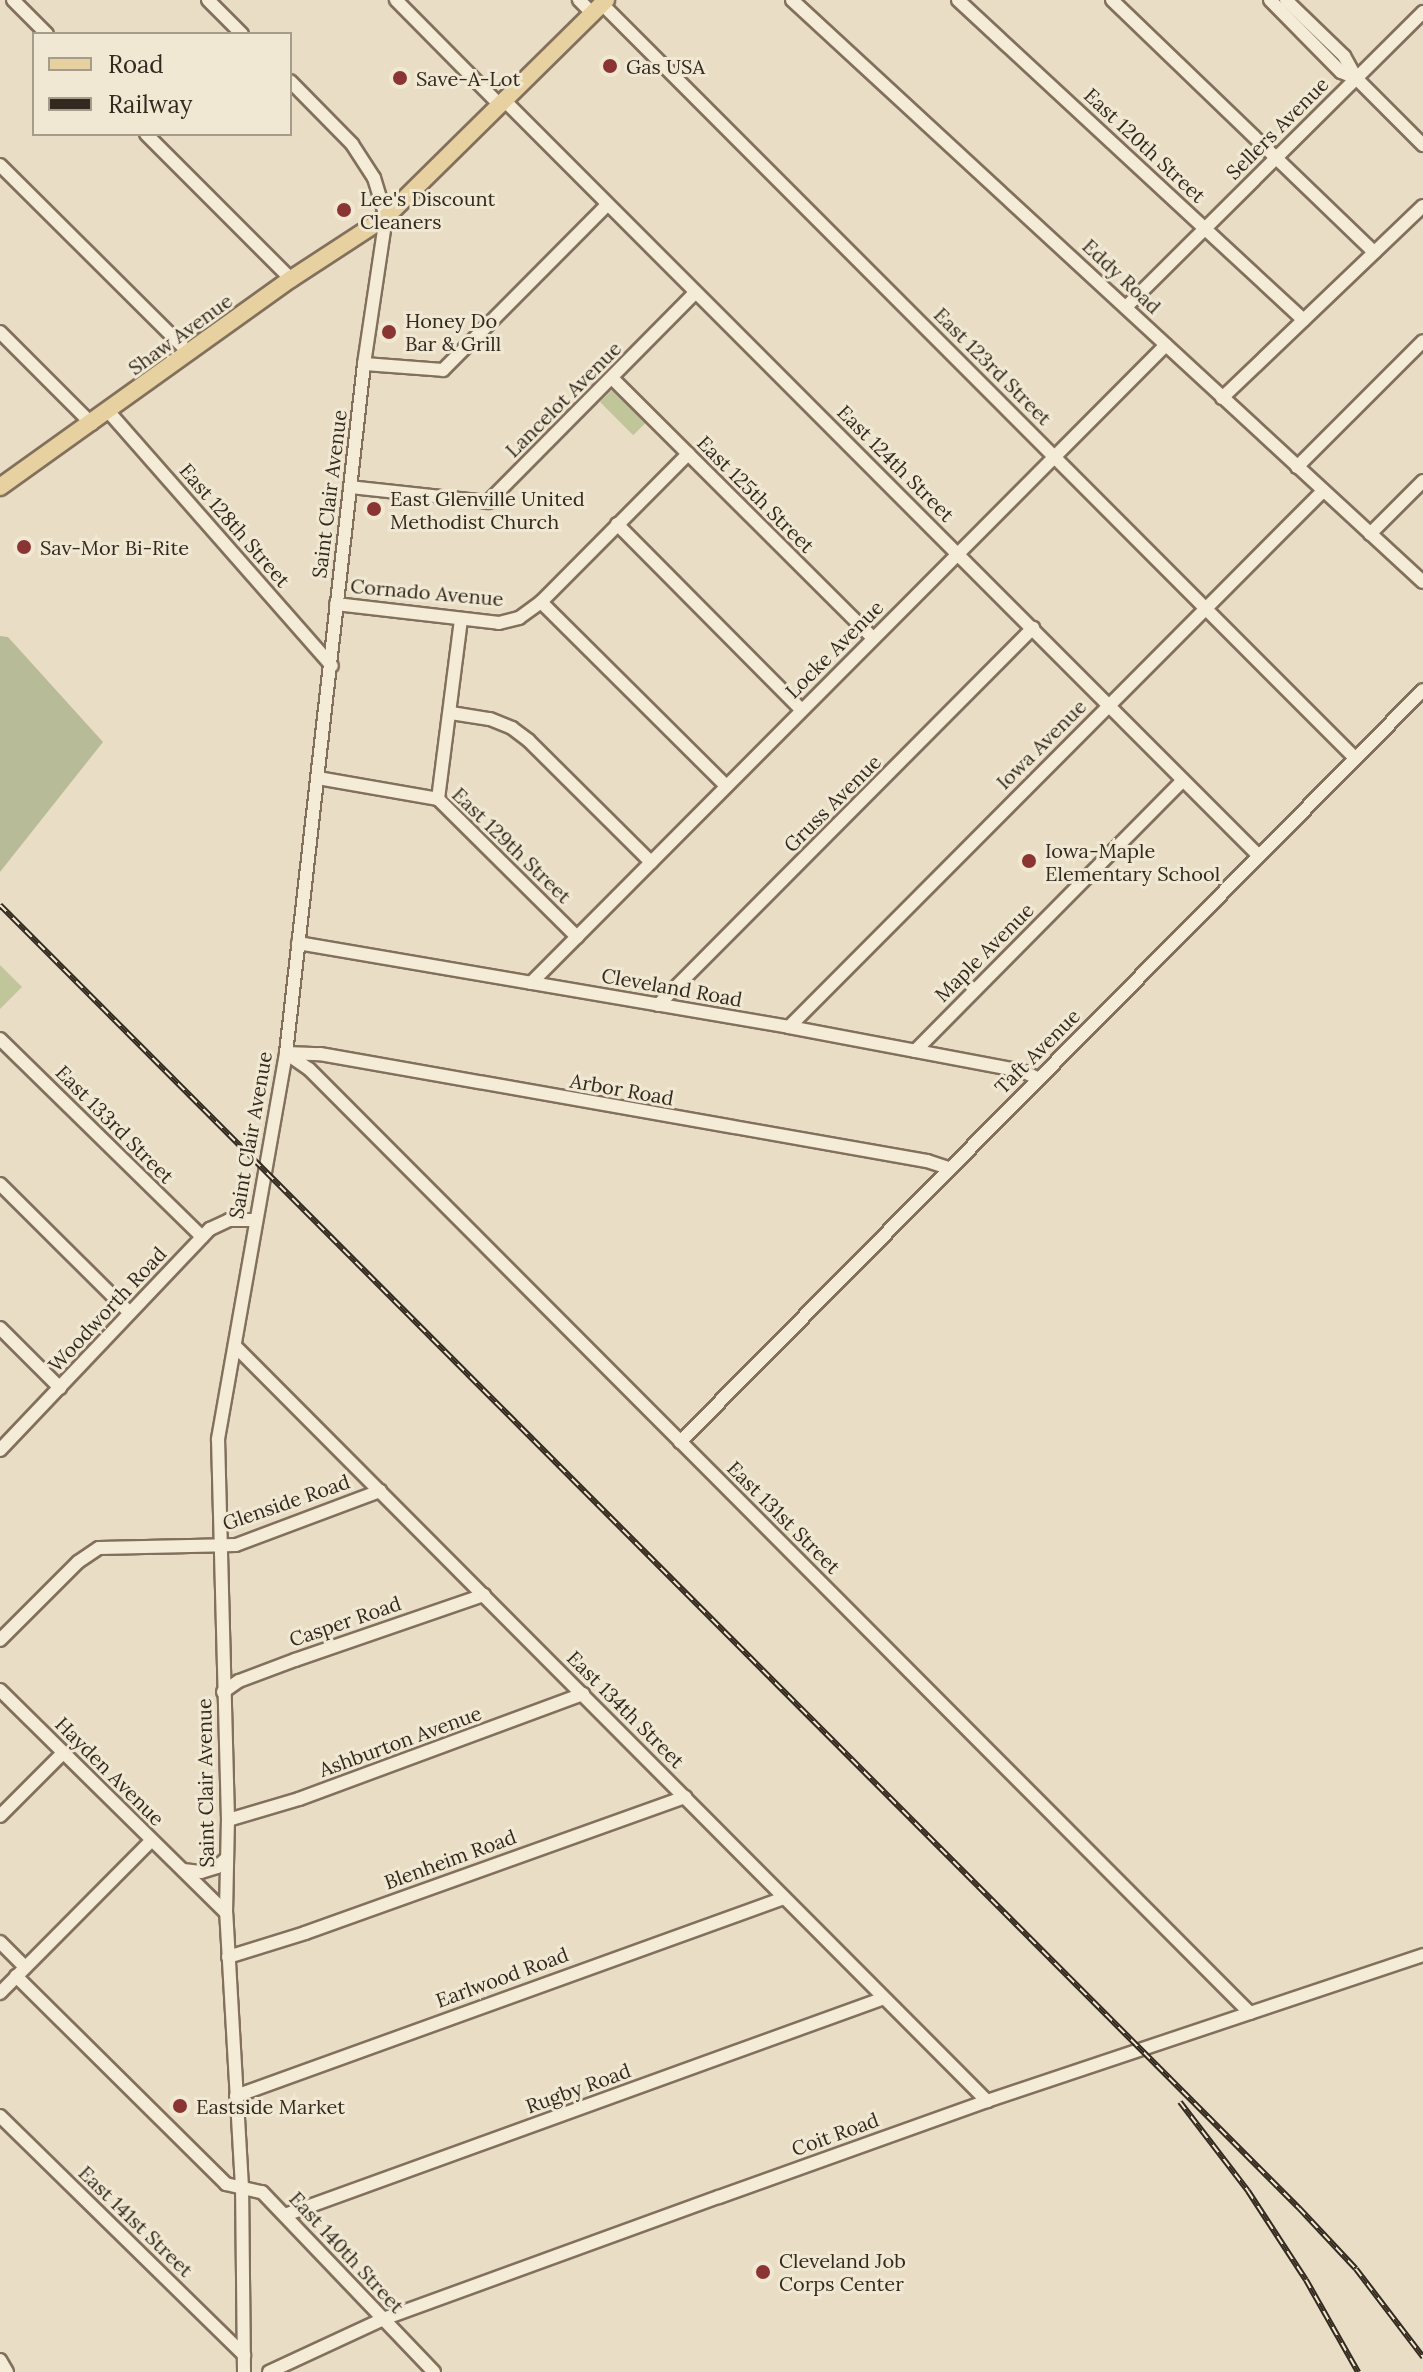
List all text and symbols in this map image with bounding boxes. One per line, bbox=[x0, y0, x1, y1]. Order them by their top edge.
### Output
legend bbox=[32, 32, 292, 136]
text: Road bbox=[108, 49, 164, 80]
place label: Gas USA bbox=[626, 54, 705, 78]
marker: Gas USA bbox=[601, 57, 619, 75]
place label: Save-A-Lot bbox=[416, 66, 520, 90]
marker: Save-A-Lot bbox=[391, 69, 409, 87]
street label: Sellers Avenue bbox=[1221, 72, 1333, 184]
street label: East 120th Street bbox=[1079, 83, 1211, 207]
text: Railway bbox=[108, 89, 192, 120]
place label: Lee's Discount Cleaners bbox=[360, 186, 495, 233]
marker: Lee's Discount Cleaners bbox=[335, 201, 353, 219]
street label: Eddy Road bbox=[1078, 234, 1166, 318]
street label: Shaw Avenue bbox=[123, 288, 237, 380]
street label: East 123rd Street bbox=[929, 302, 1057, 430]
place label: Honey Do Bar & Grill bbox=[405, 308, 501, 355]
marker: Honey Do Bar & Grill bbox=[380, 323, 398, 341]
street label: Lancelot Avenue bbox=[500, 336, 626, 462]
street label: East 124th Street bbox=[833, 400, 959, 526]
street label: Saint Clair Avenue bbox=[307, 408, 351, 580]
street label: East 125th Street bbox=[692, 430, 820, 558]
street label: East 128th Street bbox=[175, 458, 295, 592]
place label: East Glenville United Methodist Church bbox=[390, 486, 585, 533]
marker: East Glenville United Methodist Church bbox=[365, 500, 383, 518]
place label: Sav-Mor Bi-Rite bbox=[40, 535, 189, 559]
marker: Sav-Mor Bi-Rite bbox=[15, 538, 33, 556]
street label: Cornado Avenue bbox=[349, 573, 505, 611]
street label: Locke Avenue bbox=[780, 595, 888, 703]
street label: Iowa Avenue bbox=[991, 694, 1091, 794]
street label: Gruss Avenue bbox=[778, 749, 886, 857]
street label: East 129th Street bbox=[447, 782, 577, 908]
place label: Iowa-Maple Elementary School bbox=[1045, 838, 1220, 885]
marker: Iowa-Maple Elementary School bbox=[1020, 852, 1038, 870]
street label: Maple Avenue bbox=[930, 898, 1038, 1006]
street label: Cleveland Road bbox=[600, 963, 744, 1011]
street label: Taft Avenue bbox=[989, 1003, 1085, 1099]
street label: Saint Clair Avenue bbox=[223, 1050, 277, 1220]
street label: East 133rd Street bbox=[51, 1060, 179, 1188]
street label: Arbor Road bbox=[568, 1068, 676, 1110]
street label: Woodworth Road bbox=[43, 1242, 171, 1376]
street label: East 131st Street bbox=[723, 1456, 845, 1578]
street label: Glenside Road bbox=[219, 1469, 353, 1535]
street label: Casper Road bbox=[286, 1591, 404, 1651]
street label: East 134th Street bbox=[562, 1645, 690, 1773]
street label: Saint Clair Avenue bbox=[192, 1698, 218, 1868]
street label: Ashburton Avenue bbox=[316, 1701, 484, 1781]
street label: Hayden Avenue bbox=[51, 1712, 169, 1830]
street label: Blenheim Road bbox=[381, 1824, 519, 1894]
street label: Earlwood Road bbox=[432, 1942, 572, 2012]
street label: Rugby Road bbox=[522, 2058, 634, 2118]
place label: Eastside Market bbox=[196, 2094, 345, 2118]
marker: Eastside Market bbox=[171, 2097, 189, 2115]
street label: Coit Road bbox=[788, 2107, 882, 2161]
street label: East 141st Street bbox=[74, 2160, 198, 2282]
street label: East 140th Street bbox=[285, 2186, 409, 2318]
place label: Cleveland Job Corps Center bbox=[779, 2248, 906, 2295]
marker: Cleveland Job Corps Center bbox=[754, 2263, 772, 2281]

